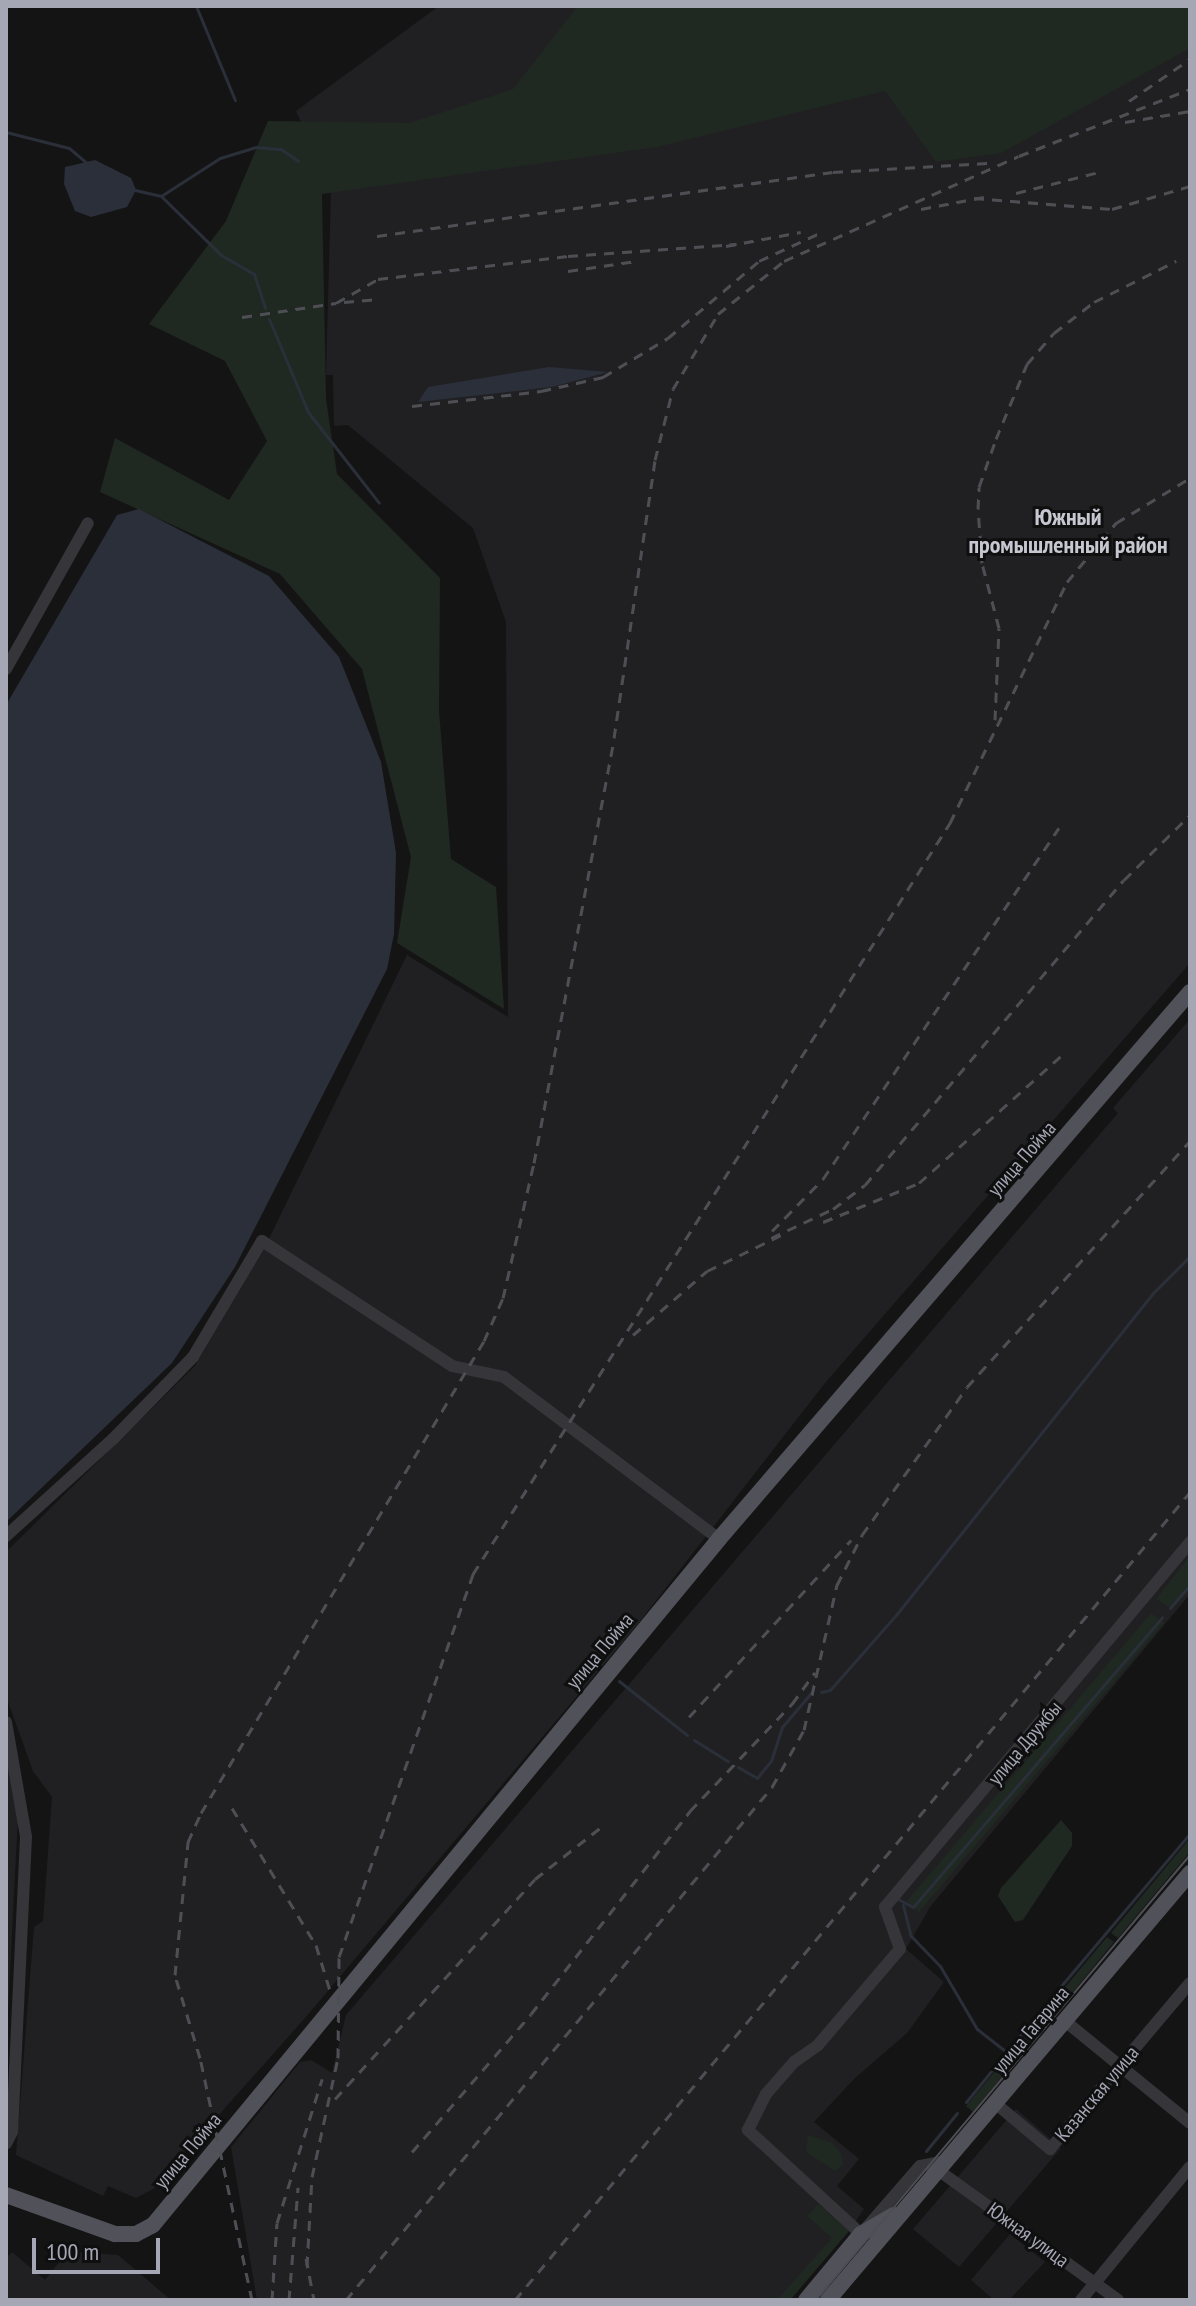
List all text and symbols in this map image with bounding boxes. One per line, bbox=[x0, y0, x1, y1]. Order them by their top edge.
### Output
district label: Южный промышленный район bbox=[968, 503, 1168, 559]
street label: улица Пойма bbox=[983, 1117, 1061, 1201]
street label: улица Пойма bbox=[561, 1608, 639, 1694]
street label: улица Дружбы bbox=[983, 1696, 1067, 1790]
street label: улица Гагарина bbox=[988, 1981, 1074, 2079]
street label: Казанская улица bbox=[1050, 2041, 1144, 2147]
street label: улица Пойма bbox=[149, 2108, 227, 2194]
street label: Южная улица bbox=[983, 2197, 1073, 2273]
scale bar bbox=[36, 2222, 164, 2272]
text: 100 m bbox=[46, 2236, 99, 2267]

